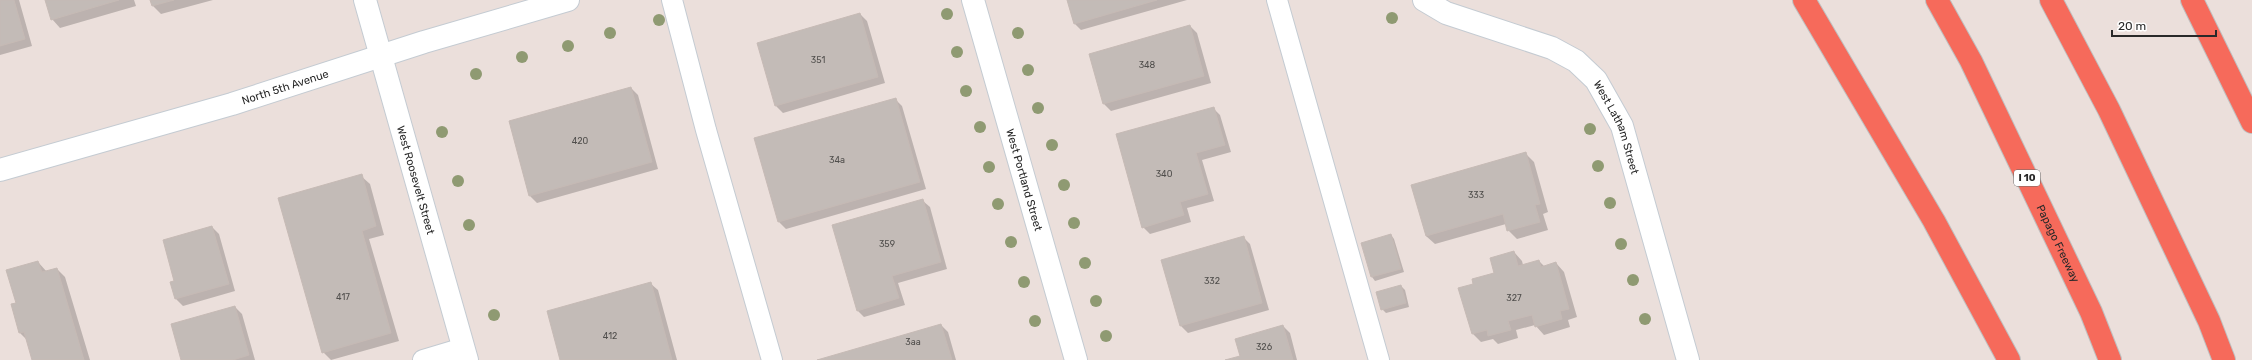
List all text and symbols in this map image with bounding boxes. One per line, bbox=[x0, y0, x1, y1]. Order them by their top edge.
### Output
scale bar bbox=[2112, 12, 2216, 38]
text: 20 m bbox=[2118, 19, 2146, 33]
house number: 351 bbox=[811, 55, 825, 65]
house number: 348 bbox=[1139, 60, 1156, 70]
street label: North 5th Avenue bbox=[240, 67, 330, 107]
street label: West Latham Street bbox=[1591, 78, 1642, 176]
street label: West Roosevelt Street bbox=[394, 124, 438, 236]
street label: West Portland Street bbox=[1004, 127, 1045, 233]
house number: 420 bbox=[572, 136, 589, 146]
house number: 34a bbox=[829, 155, 845, 165]
house number: 340 bbox=[1156, 169, 1173, 179]
road number: I 10 bbox=[2014, 170, 2040, 186]
house number: 333 bbox=[1468, 190, 1484, 200]
street label: Papago Freeway bbox=[2034, 202, 2082, 284]
house number: 359 bbox=[879, 239, 895, 249]
house number: 332 bbox=[1204, 276, 1220, 286]
house number: 417 bbox=[336, 292, 350, 302]
house number: 327 bbox=[1506, 293, 1522, 303]
house number: 412 bbox=[603, 331, 617, 341]
house number: 3aa bbox=[905, 337, 921, 347]
house number: 326 bbox=[1256, 342, 1273, 352]

